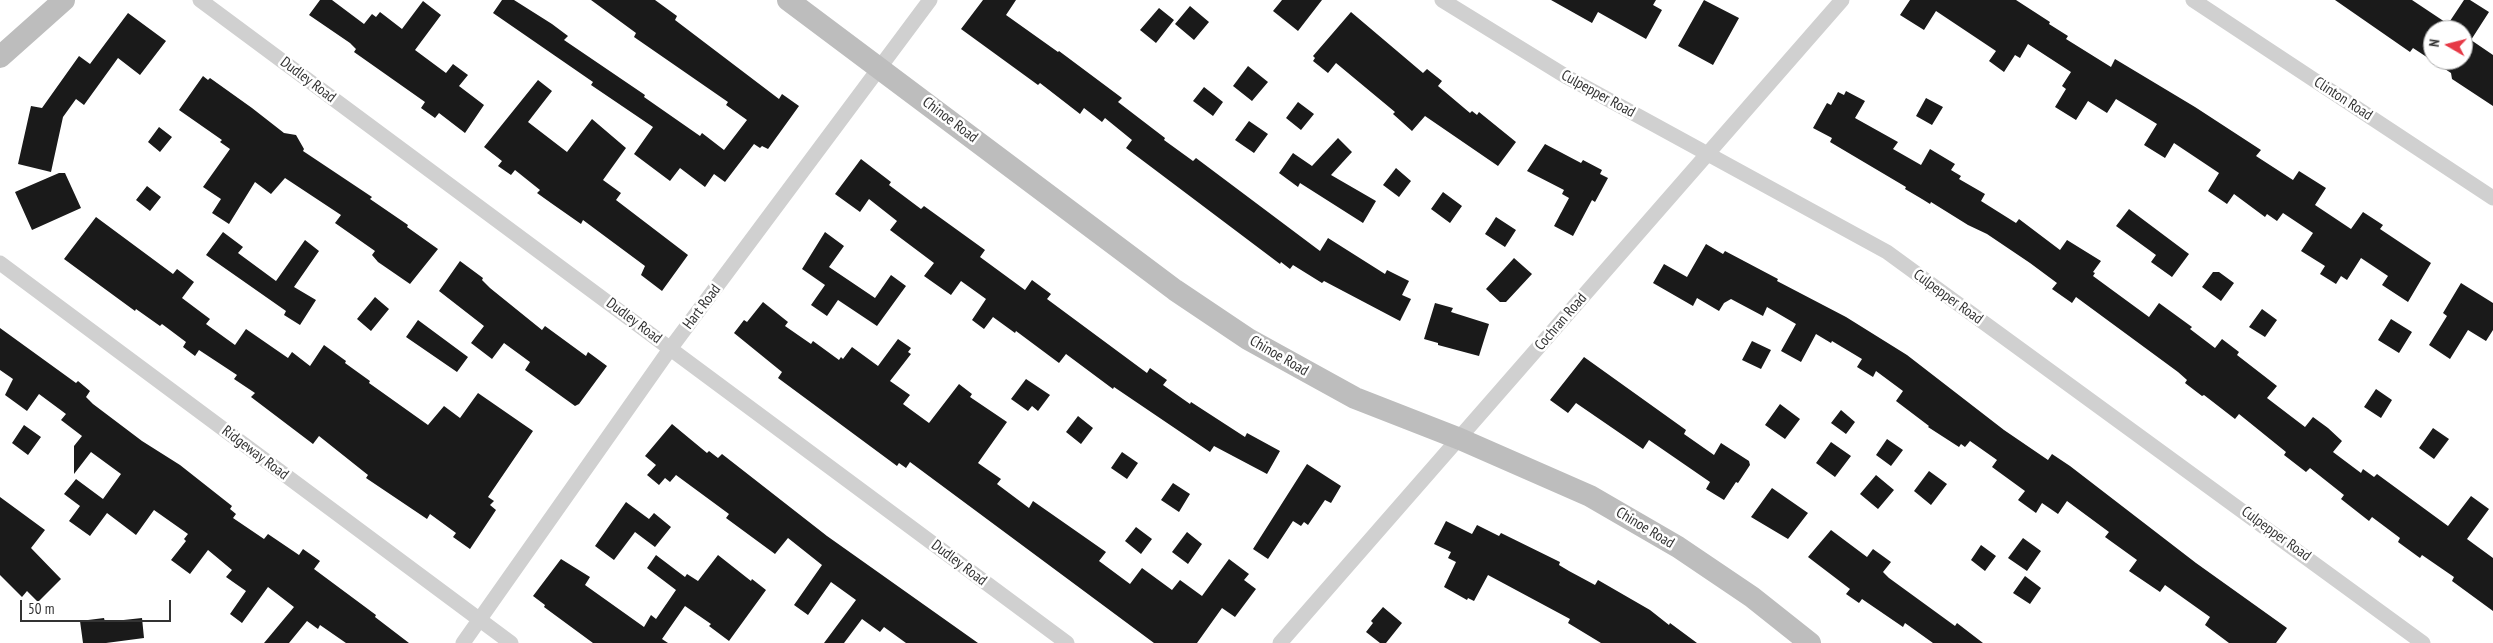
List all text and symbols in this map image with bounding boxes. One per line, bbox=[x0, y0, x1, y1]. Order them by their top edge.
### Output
north arrow bbox=[2423, 20, 2473, 70]
text: N bbox=[2425, 38, 2444, 48]
street label: Dudley Road bbox=[277, 53, 339, 107]
street label: Culpepper Road bbox=[1558, 66, 1638, 122]
street label: Clinton Road bbox=[2310, 73, 2376, 125]
street label: Chinoe Road bbox=[919, 93, 981, 147]
street label: Culpepper Road bbox=[1910, 266, 1986, 328]
street label: Hart Road bbox=[679, 281, 725, 333]
street label: Cochran Road bbox=[1531, 290, 1591, 354]
street label: Dudley Road bbox=[603, 294, 665, 348]
street label: Chinoe Road bbox=[1246, 332, 1312, 380]
street label: Ridgeway Road bbox=[218, 422, 292, 484]
street label: Culpepper Road bbox=[2238, 503, 2314, 565]
street label: Chinoe Road bbox=[1613, 504, 1677, 552]
street label: Dudley Road bbox=[928, 536, 990, 590]
scale bar bbox=[22, 590, 174, 622]
text: 50 m bbox=[28, 599, 54, 618]

